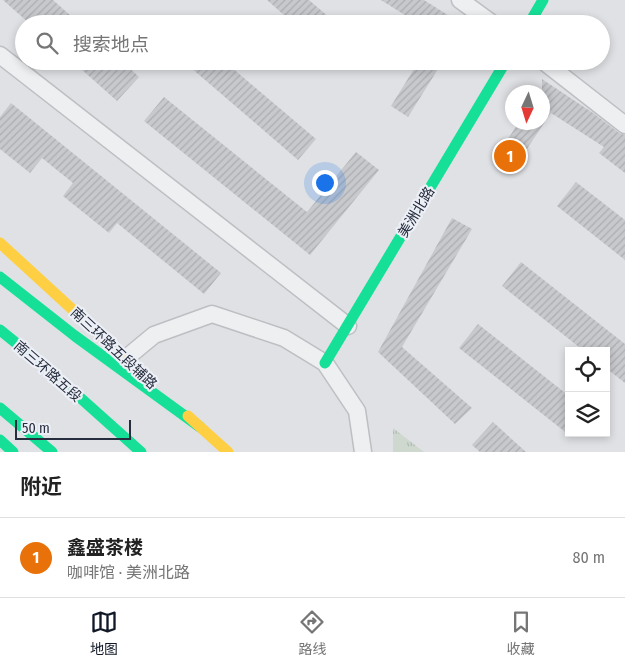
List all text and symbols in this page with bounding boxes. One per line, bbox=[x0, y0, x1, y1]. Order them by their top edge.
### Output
search box bbox=[15, 15, 610, 70]
icon: search bbox=[33, 29, 61, 57]
text: 搜索地点 bbox=[73, 33, 149, 56]
north arrow bbox=[505, 85, 550, 130]
pin: 1 bbox=[494, 137, 526, 175]
your location bbox=[312, 170, 338, 196]
street label: 美洲北路 bbox=[395, 184, 438, 241]
street label: 南三环路五段辅路 bbox=[67, 304, 160, 393]
street label: 南三环路五段 bbox=[10, 337, 85, 405]
map controls bbox=[565, 347, 610, 437]
button: locate bbox=[565, 347, 610, 392]
button: layers bbox=[565, 392, 610, 437]
scale bar bbox=[15, 417, 131, 440]
text: 50 m bbox=[22, 420, 50, 437]
text: 附近 bbox=[20, 474, 62, 500]
text: 鑫盛茶楼 bbox=[67, 536, 143, 559]
text: 1 bbox=[33, 548, 39, 567]
text: 80 m bbox=[573, 548, 605, 567]
text: 咖啡馆 · 美洲北路 bbox=[67, 563, 190, 582]
tab: 地图 bbox=[90, 608, 118, 658]
tab: 路线 bbox=[298, 608, 326, 658]
tab: 收藏 bbox=[507, 608, 535, 658]

